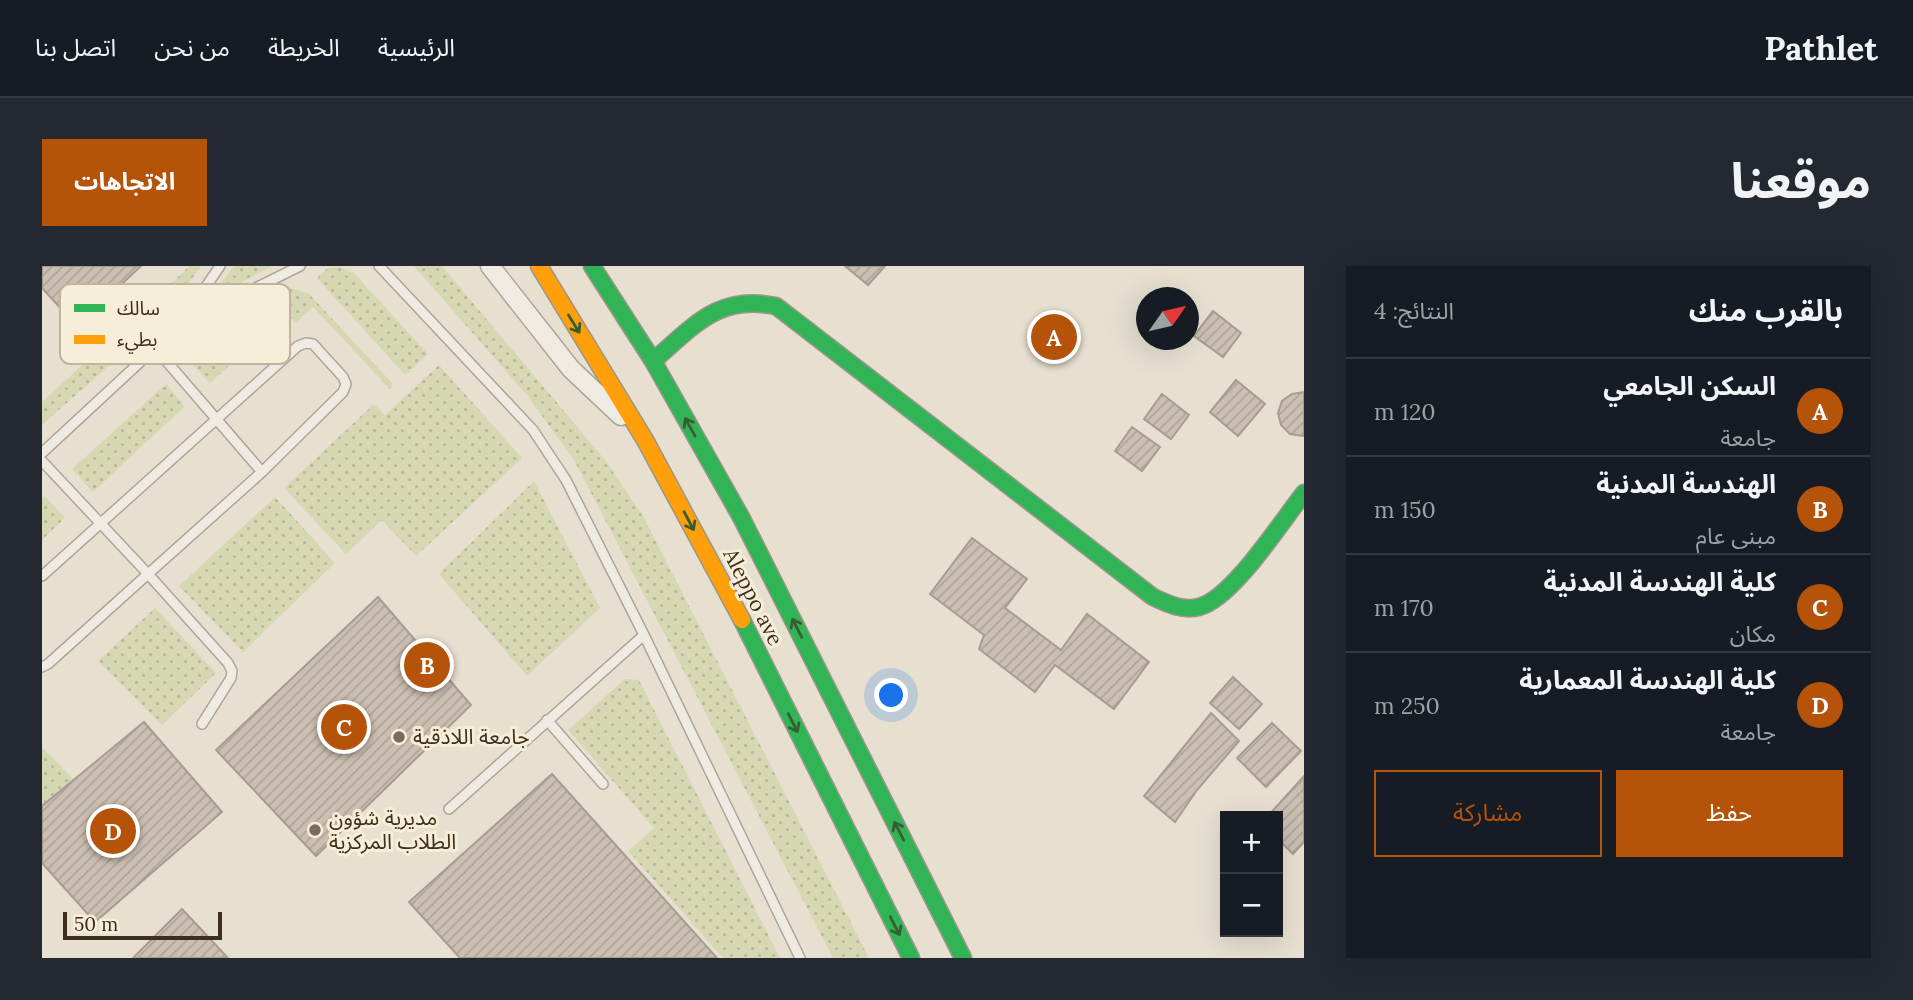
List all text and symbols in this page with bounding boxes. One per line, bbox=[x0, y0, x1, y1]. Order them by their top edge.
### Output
text: Pathlet bbox=[1764, 27, 1878, 69]
text: اتصل بنا bbox=[35, 32, 116, 63]
text: من نحن bbox=[154, 32, 230, 63]
text: الخريطة bbox=[268, 32, 340, 63]
text: الرئيسية bbox=[378, 32, 455, 63]
button: الاتجاهات bbox=[42, 139, 207, 226]
text: موقعنا bbox=[1731, 149, 1871, 211]
legend bbox=[60, 284, 290, 364]
north arrow bbox=[1136, 287, 1199, 350]
text: بالقرب منك bbox=[1689, 291, 1843, 329]
text: سالك bbox=[117, 296, 160, 320]
text: النتائج: 4 bbox=[1374, 296, 1454, 325]
pin: A bbox=[1031, 311, 1077, 363]
one-way arrow bbox=[568, 314, 582, 334]
text: بطيء bbox=[117, 327, 157, 354]
text: السكن الجامعي bbox=[1603, 369, 1776, 402]
text: 120 m bbox=[1374, 397, 1436, 426]
text: A bbox=[1812, 397, 1828, 426]
one-way arrow bbox=[683, 418, 697, 438]
text: جامعة bbox=[1721, 423, 1776, 452]
text: الهندسة المدنية bbox=[1596, 467, 1776, 500]
text: 150 m bbox=[1374, 495, 1436, 524]
text: B bbox=[1812, 495, 1828, 524]
one-way arrow bbox=[682, 510, 696, 530]
text: مبنى عام bbox=[1696, 521, 1776, 550]
street label: Aleppo ave bbox=[717, 543, 789, 650]
text: كلية الهندسة المدنية bbox=[1544, 565, 1776, 598]
text: 170 m bbox=[1374, 593, 1434, 622]
text: C bbox=[1812, 593, 1828, 622]
one-way arrow bbox=[789, 618, 803, 639]
text: مكان bbox=[1730, 619, 1776, 648]
pin: B bbox=[404, 639, 450, 691]
text: كلية الهندسة المعمارية bbox=[1519, 663, 1776, 696]
your location bbox=[874, 678, 908, 712]
text: 250 m bbox=[1374, 691, 1440, 720]
text: D bbox=[1811, 691, 1829, 720]
pin: C bbox=[321, 701, 367, 753]
one-way arrow bbox=[787, 712, 801, 733]
text: جامعة bbox=[1721, 717, 1776, 746]
place label: جامعة اللاذقية bbox=[413, 723, 530, 750]
marker: جامعة اللاذقية bbox=[391, 729, 407, 745]
button: مشاركة bbox=[1374, 770, 1602, 857]
button: حفظ bbox=[1616, 770, 1843, 857]
place label: مديرية شؤون الطلاب المركزية bbox=[329, 804, 456, 855]
pin: D bbox=[90, 805, 136, 857]
map controls bbox=[1220, 811, 1283, 937]
button: + bbox=[1220, 811, 1283, 874]
one-way arrow bbox=[892, 821, 906, 842]
marker: مديرية شؤون الطلاب المركزية bbox=[307, 822, 323, 838]
button: − bbox=[1220, 874, 1283, 937]
scale bar bbox=[63, 909, 222, 941]
text: 50 m bbox=[74, 912, 118, 936]
one-way arrow bbox=[888, 915, 902, 936]

